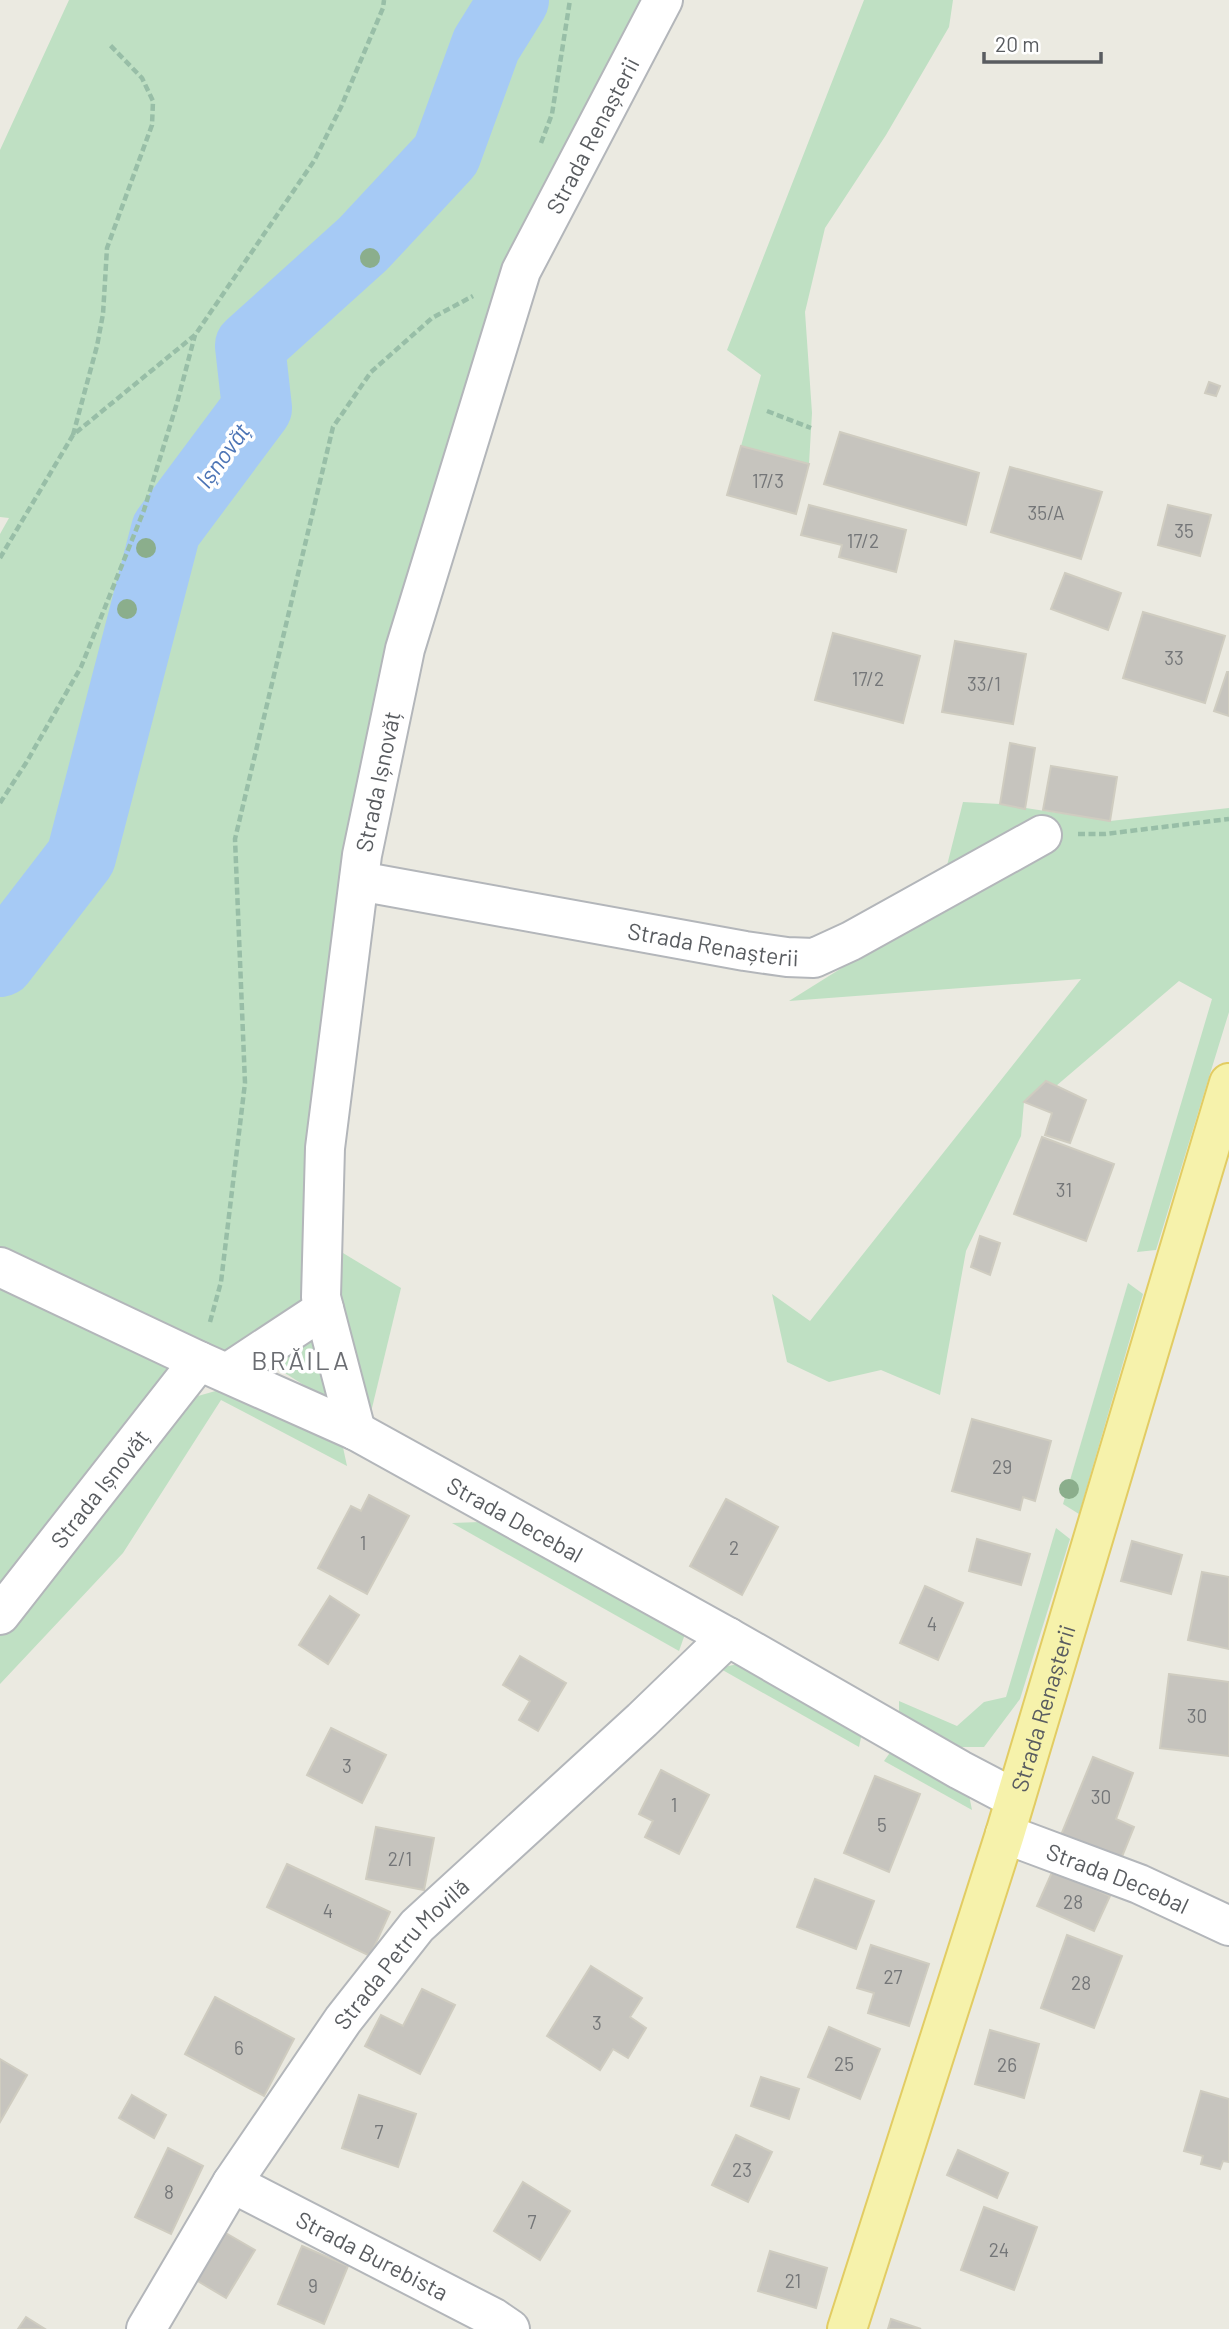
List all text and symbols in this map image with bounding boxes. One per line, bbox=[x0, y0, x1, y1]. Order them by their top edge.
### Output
scale bar bbox=[984, 21, 1101, 65]
text: 20 m bbox=[995, 31, 1040, 56]
street label: Strada Renașterii bbox=[540, 52, 645, 218]
water label: Ișnovăț bbox=[189, 417, 256, 493]
house number: 17/3 bbox=[752, 469, 784, 492]
house number: 35/A bbox=[1027, 501, 1065, 524]
house number: 35 bbox=[1174, 519, 1194, 542]
house number: 17/2 bbox=[847, 529, 879, 552]
house number: 33 bbox=[1164, 646, 1184, 669]
house number: 17/2 bbox=[852, 667, 884, 690]
house number: 33/1 bbox=[967, 672, 1001, 695]
street label: Strada Ișnovăț bbox=[349, 709, 406, 854]
street label: Strada Renașterii bbox=[626, 916, 799, 971]
house number: 31 bbox=[1056, 1178, 1072, 1201]
district label: BRĂILA bbox=[251, 1344, 351, 1375]
street label: Strada Ișnovăț bbox=[44, 1423, 154, 1553]
house number: 29 bbox=[992, 1455, 1012, 1478]
street label: Strada Decebal bbox=[442, 1470, 588, 1568]
house number: 1 bbox=[360, 1531, 366, 1554]
house number: 2 bbox=[729, 1536, 739, 1559]
house number: 4 bbox=[927, 1612, 937, 1635]
street label: Strada Renașterii bbox=[1004, 1621, 1081, 1795]
house number: 30 bbox=[1187, 1704, 1207, 1727]
house number: 3 bbox=[342, 1754, 352, 1777]
house number: 30 bbox=[1091, 1785, 1111, 1808]
house number: 1 bbox=[671, 1793, 677, 1816]
house number: 5 bbox=[877, 1813, 887, 1836]
street label: Strada Decebal bbox=[1043, 1837, 1193, 1919]
house number: 2/1 bbox=[388, 1847, 412, 1870]
street label: Strada Petru Movilă bbox=[327, 1872, 474, 2034]
house number: 28 bbox=[1063, 1890, 1083, 1913]
house number: 4 bbox=[323, 1899, 333, 1922]
house number: 27 bbox=[883, 1965, 903, 1988]
house number: 28 bbox=[1071, 1971, 1091, 1994]
house number: 3 bbox=[592, 2011, 602, 2034]
house number: 6 bbox=[234, 2036, 244, 2059]
house number: 25 bbox=[834, 2052, 854, 2075]
house number: 26 bbox=[997, 2053, 1017, 2076]
house number: 7 bbox=[375, 2120, 384, 2143]
house number: 23 bbox=[732, 2158, 752, 2181]
house number: 8 bbox=[164, 2180, 174, 2203]
street label: Strada Burebista bbox=[292, 2205, 453, 2306]
house number: 7 bbox=[528, 2210, 537, 2233]
house number: 24 bbox=[989, 2238, 1009, 2261]
house number: 21 bbox=[785, 2269, 801, 2292]
house number: 9 bbox=[308, 2274, 318, 2297]

